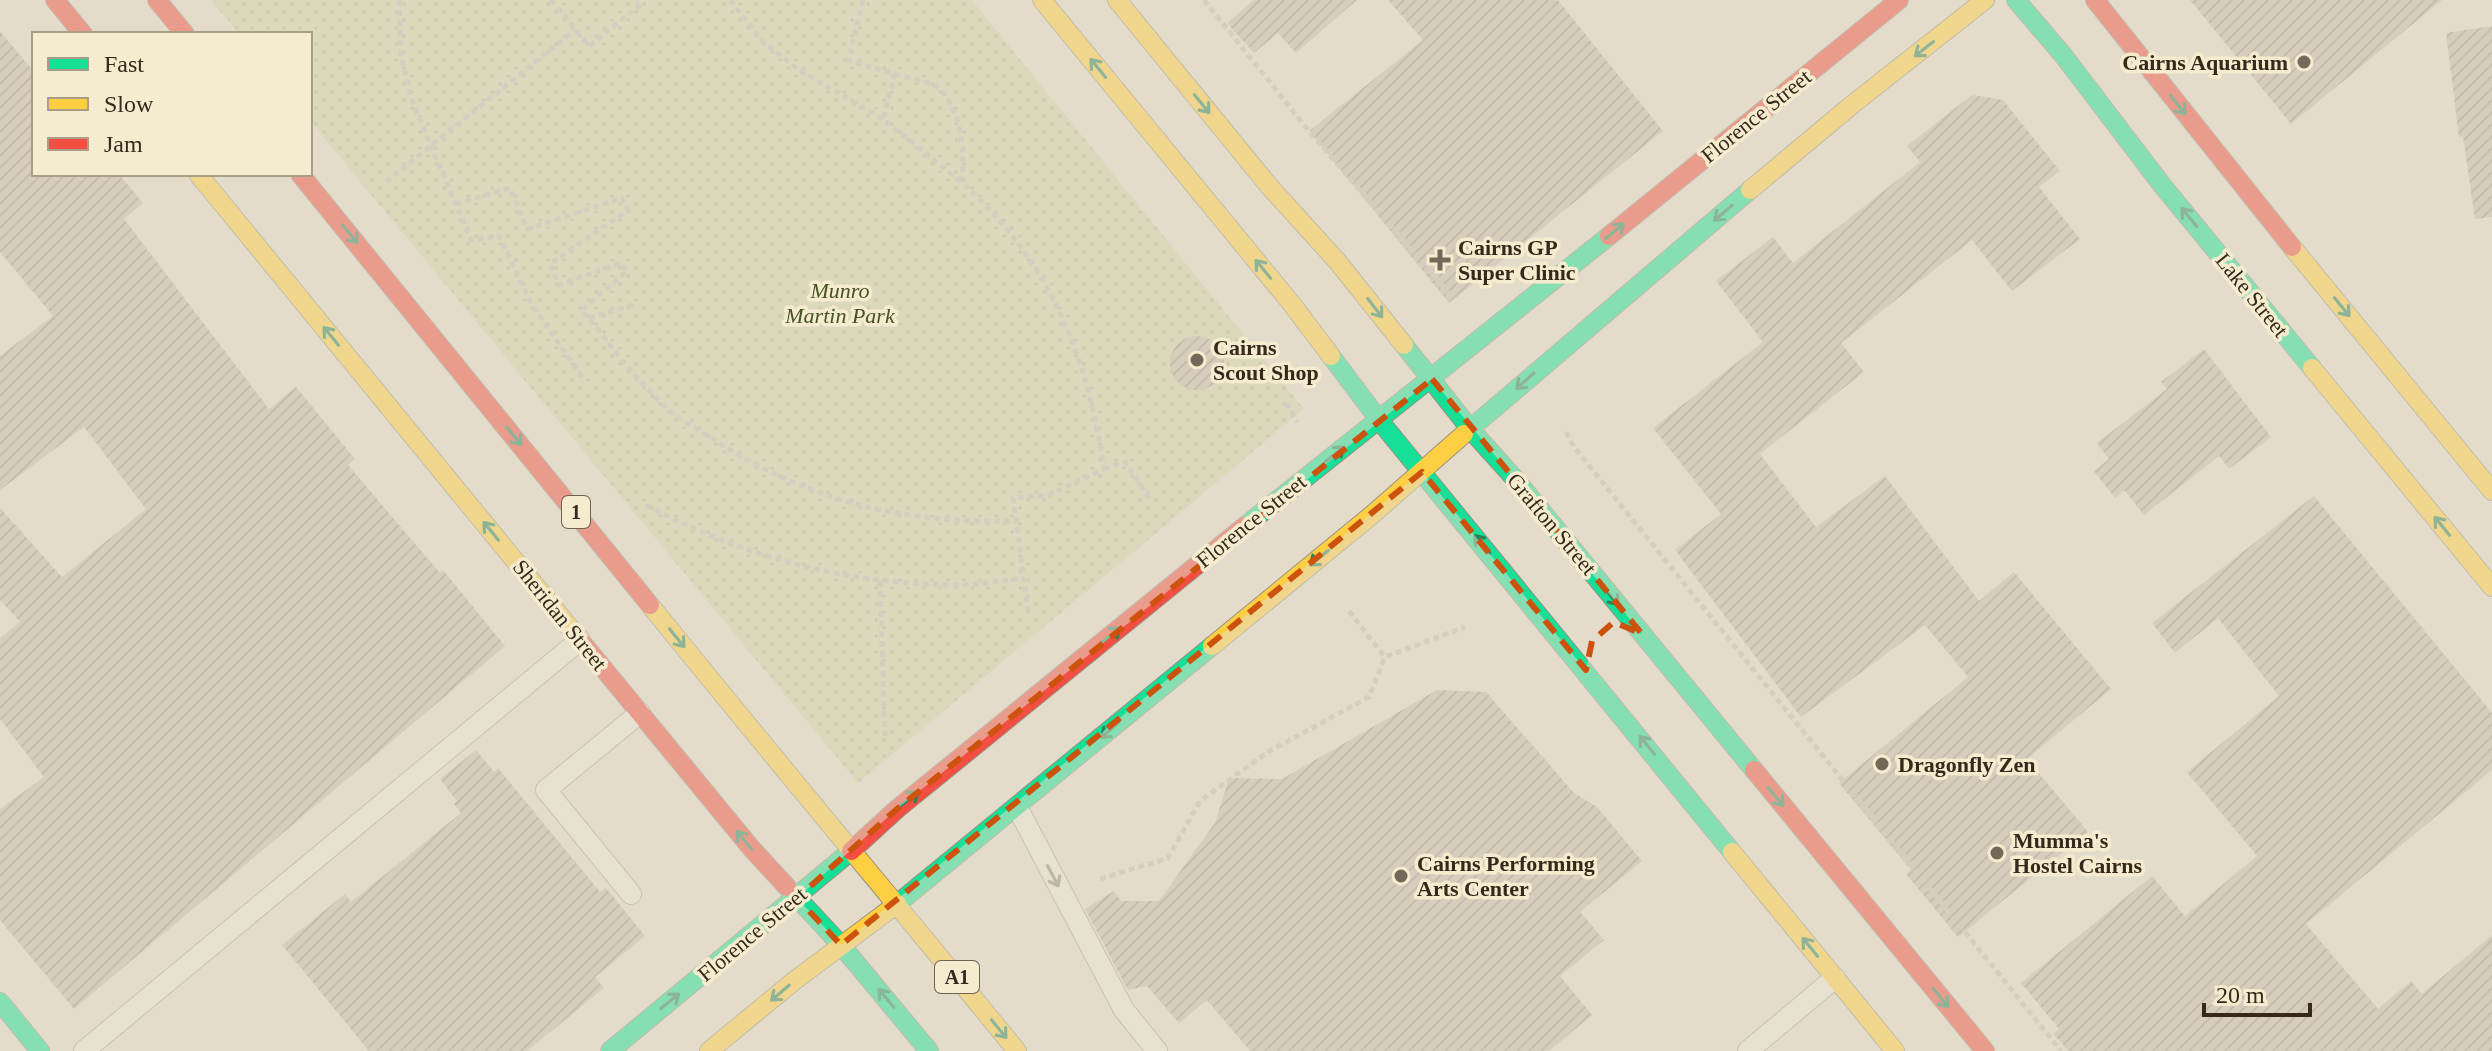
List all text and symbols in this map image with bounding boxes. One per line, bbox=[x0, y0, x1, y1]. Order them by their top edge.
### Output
legend bbox=[32, 32, 312, 176]
one-way arrow bbox=[1914, 40, 1935, 57]
place label: Cairns Aquarium bbox=[2122, 50, 2288, 75]
text: Fast bbox=[104, 51, 144, 77]
marker: Cairns Aquarium bbox=[2295, 53, 2313, 71]
one-way arrow bbox=[1089, 58, 1107, 79]
street label: Florence Street bbox=[1696, 64, 1816, 168]
text: Slow bbox=[104, 91, 154, 117]
one-way arrow bbox=[1192, 93, 1210, 114]
one-way arrow bbox=[2169, 94, 2186, 116]
text: Jam bbox=[104, 131, 143, 157]
one-way arrow bbox=[1713, 204, 1734, 222]
one-way arrow bbox=[2180, 207, 2198, 228]
one-way arrow bbox=[341, 223, 359, 244]
one-way arrow bbox=[1604, 223, 1625, 241]
place label: Cairns GP Super Clinic bbox=[1458, 235, 1576, 285]
street label: Lake Street bbox=[2211, 248, 2293, 342]
marker: Cairns GP Super Clinic bbox=[1429, 249, 1451, 271]
one-way arrow bbox=[1254, 259, 1272, 280]
park label: Munro Martin Park bbox=[784, 278, 896, 328]
one-way arrow bbox=[2333, 296, 2351, 317]
one-way arrow bbox=[1366, 297, 1384, 318]
one-way arrow bbox=[322, 326, 340, 347]
place label: Cairns Scout Shop bbox=[1213, 335, 1319, 385]
marker: Cairns Scout Shop bbox=[1188, 351, 1206, 369]
one-way arrow bbox=[1515, 372, 1535, 390]
one-way arrow bbox=[506, 425, 523, 446]
one-way arrow bbox=[1324, 445, 1345, 462]
street label: Grafton Street bbox=[1502, 468, 1602, 580]
street label: Florence Street bbox=[1191, 469, 1311, 573]
road number: 1 bbox=[562, 496, 590, 528]
one-way arrow bbox=[2434, 516, 2452, 537]
one-way arrow bbox=[482, 521, 500, 541]
one-way arrow bbox=[1473, 535, 1491, 555]
one-way arrow bbox=[1310, 549, 1330, 567]
street label: Sheridan Street bbox=[508, 555, 612, 675]
one-way arrow bbox=[1602, 585, 1620, 606]
one-way arrow bbox=[1100, 626, 1121, 644]
one-way arrow bbox=[668, 627, 686, 648]
one-way arrow bbox=[1100, 721, 1120, 739]
one-way arrow bbox=[1638, 735, 1656, 756]
place label: Dragonfly Zen bbox=[1898, 752, 2036, 777]
marker: Dragonfly Zen bbox=[1873, 755, 1891, 773]
one-way arrow bbox=[1767, 786, 1785, 807]
one-way arrow bbox=[898, 790, 919, 808]
place label: Mumma's Hostel Cairns bbox=[2013, 828, 2142, 878]
one-way arrow bbox=[735, 830, 753, 851]
marker: Mumma's Hostel Cairns bbox=[1988, 844, 2006, 862]
place label: Cairns Performing Arts Center bbox=[1417, 851, 1595, 901]
one-way arrow bbox=[1046, 863, 1062, 887]
marker: Cairns Performing Arts Center bbox=[1392, 867, 1410, 885]
street label: Florence Street bbox=[693, 881, 811, 987]
one-way arrow bbox=[1802, 937, 1820, 958]
road number: A1 bbox=[935, 961, 979, 993]
scale bar bbox=[2204, 967, 2310, 1017]
text: 20 m bbox=[2216, 982, 2265, 1008]
one-way arrow bbox=[770, 984, 790, 1002]
one-way arrow bbox=[1932, 987, 1950, 1008]
one-way arrow bbox=[877, 988, 895, 1009]
one-way arrow bbox=[660, 993, 681, 1011]
one-way arrow bbox=[990, 1018, 1008, 1039]

